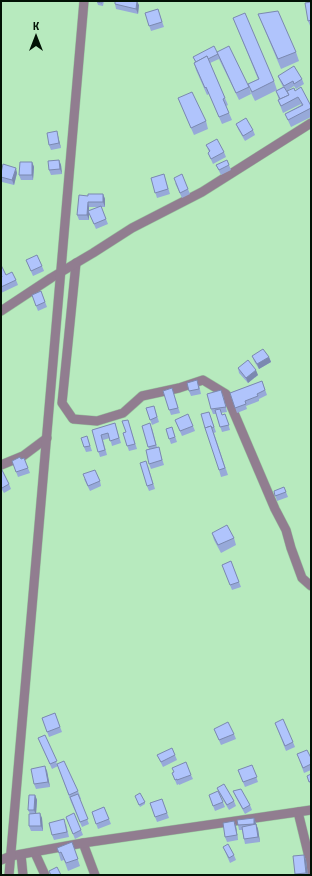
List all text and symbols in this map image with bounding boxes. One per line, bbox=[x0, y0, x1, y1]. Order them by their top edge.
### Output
north arrow bbox=[16, 16, 56, 56]
text: K bbox=[33, 18, 40, 34]

